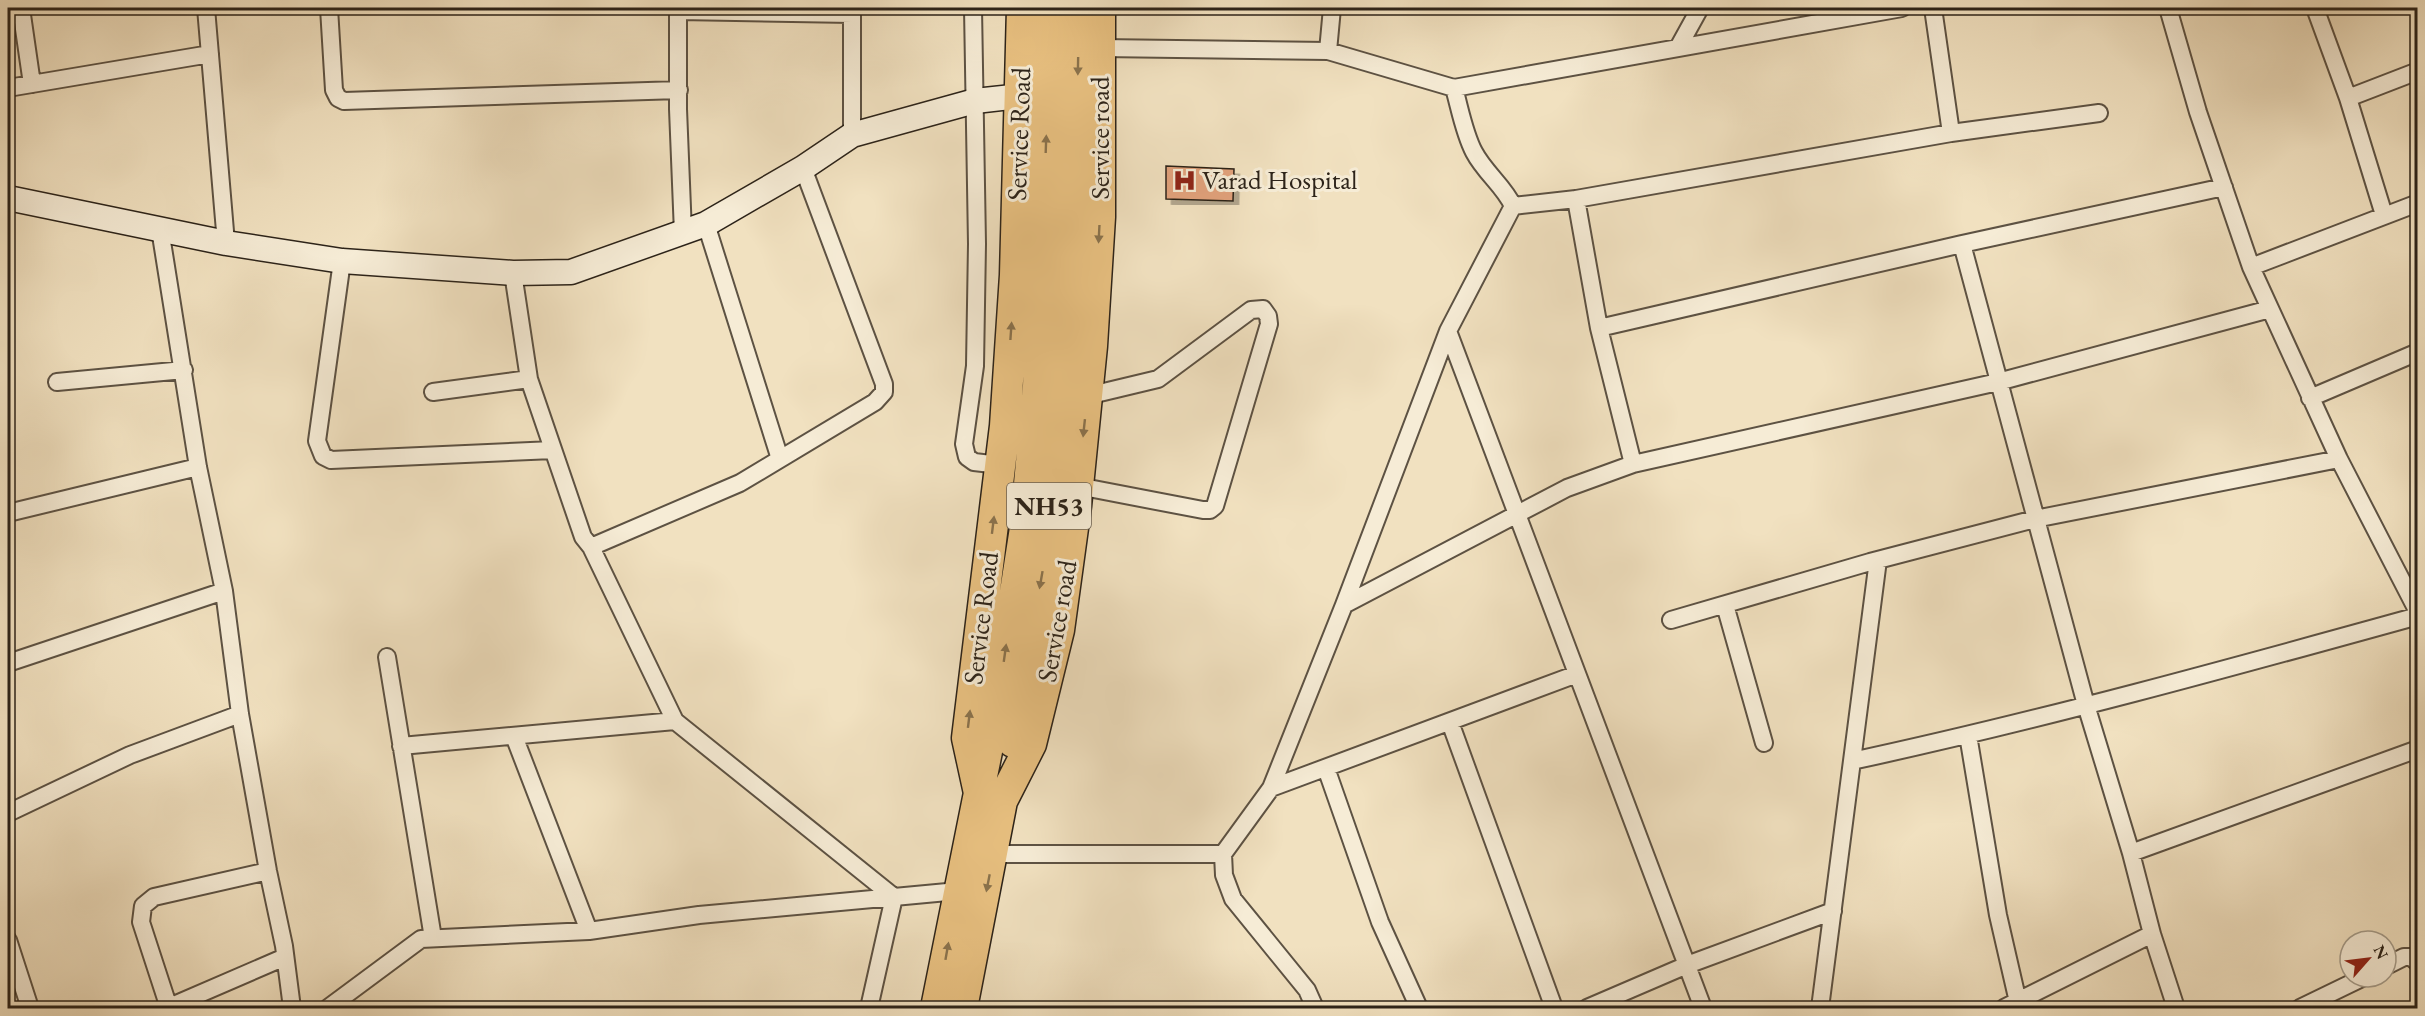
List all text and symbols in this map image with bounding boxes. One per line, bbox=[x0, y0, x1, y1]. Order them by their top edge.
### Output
one-way arrow bbox=[1073, 56, 1083, 75]
street label: Service Road bbox=[999, 66, 1038, 201]
street label: Service road bbox=[1082, 76, 1117, 200]
one-way arrow bbox=[1041, 134, 1051, 153]
place label: Varad Hospital bbox=[1202, 162, 1357, 197]
hospital icon: Varad Hospital bbox=[1171, 167, 1197, 193]
one-way arrow bbox=[1094, 224, 1103, 243]
one-way arrow bbox=[1006, 321, 1016, 340]
one-way arrow bbox=[1079, 419, 1089, 438]
road number: NH53 bbox=[1007, 483, 1091, 529]
one-way arrow bbox=[988, 515, 997, 534]
street label: Service Road bbox=[955, 549, 1006, 686]
street label: Service road bbox=[1029, 557, 1084, 685]
one-way arrow bbox=[1036, 571, 1045, 590]
one-way arrow bbox=[1001, 644, 1010, 663]
one-way arrow bbox=[965, 709, 974, 728]
one-way arrow bbox=[983, 874, 992, 893]
north arrow bbox=[2338, 929, 2398, 989]
one-way arrow bbox=[943, 941, 952, 960]
text: N bbox=[2368, 942, 2393, 963]

